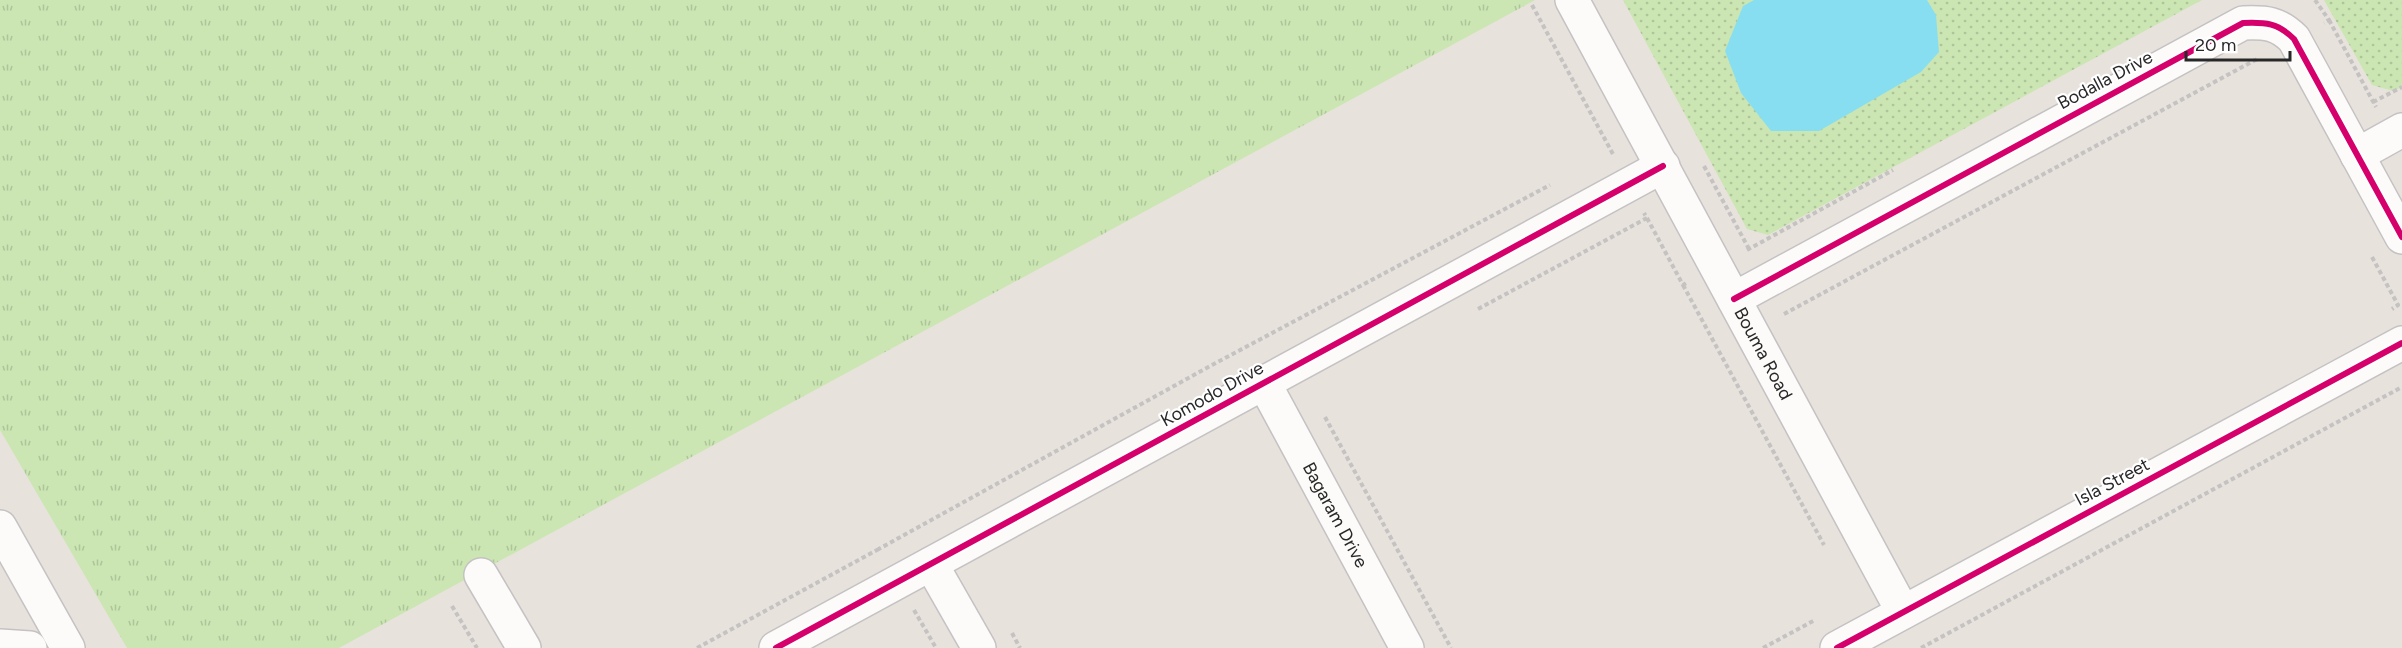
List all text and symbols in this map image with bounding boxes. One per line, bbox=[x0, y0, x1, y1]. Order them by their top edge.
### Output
scale bar bbox=[2186, 24, 2290, 62]
text: 20 m bbox=[2195, 34, 2236, 56]
street label: Bodalla Drive bbox=[2054, 46, 2156, 114]
street label: Bouma Road bbox=[1729, 304, 1797, 404]
street label: Komodo Drive bbox=[1157, 357, 1267, 431]
street label: Isla Street bbox=[2071, 453, 2153, 511]
street label: Bagaram Drive bbox=[1298, 458, 1373, 572]

